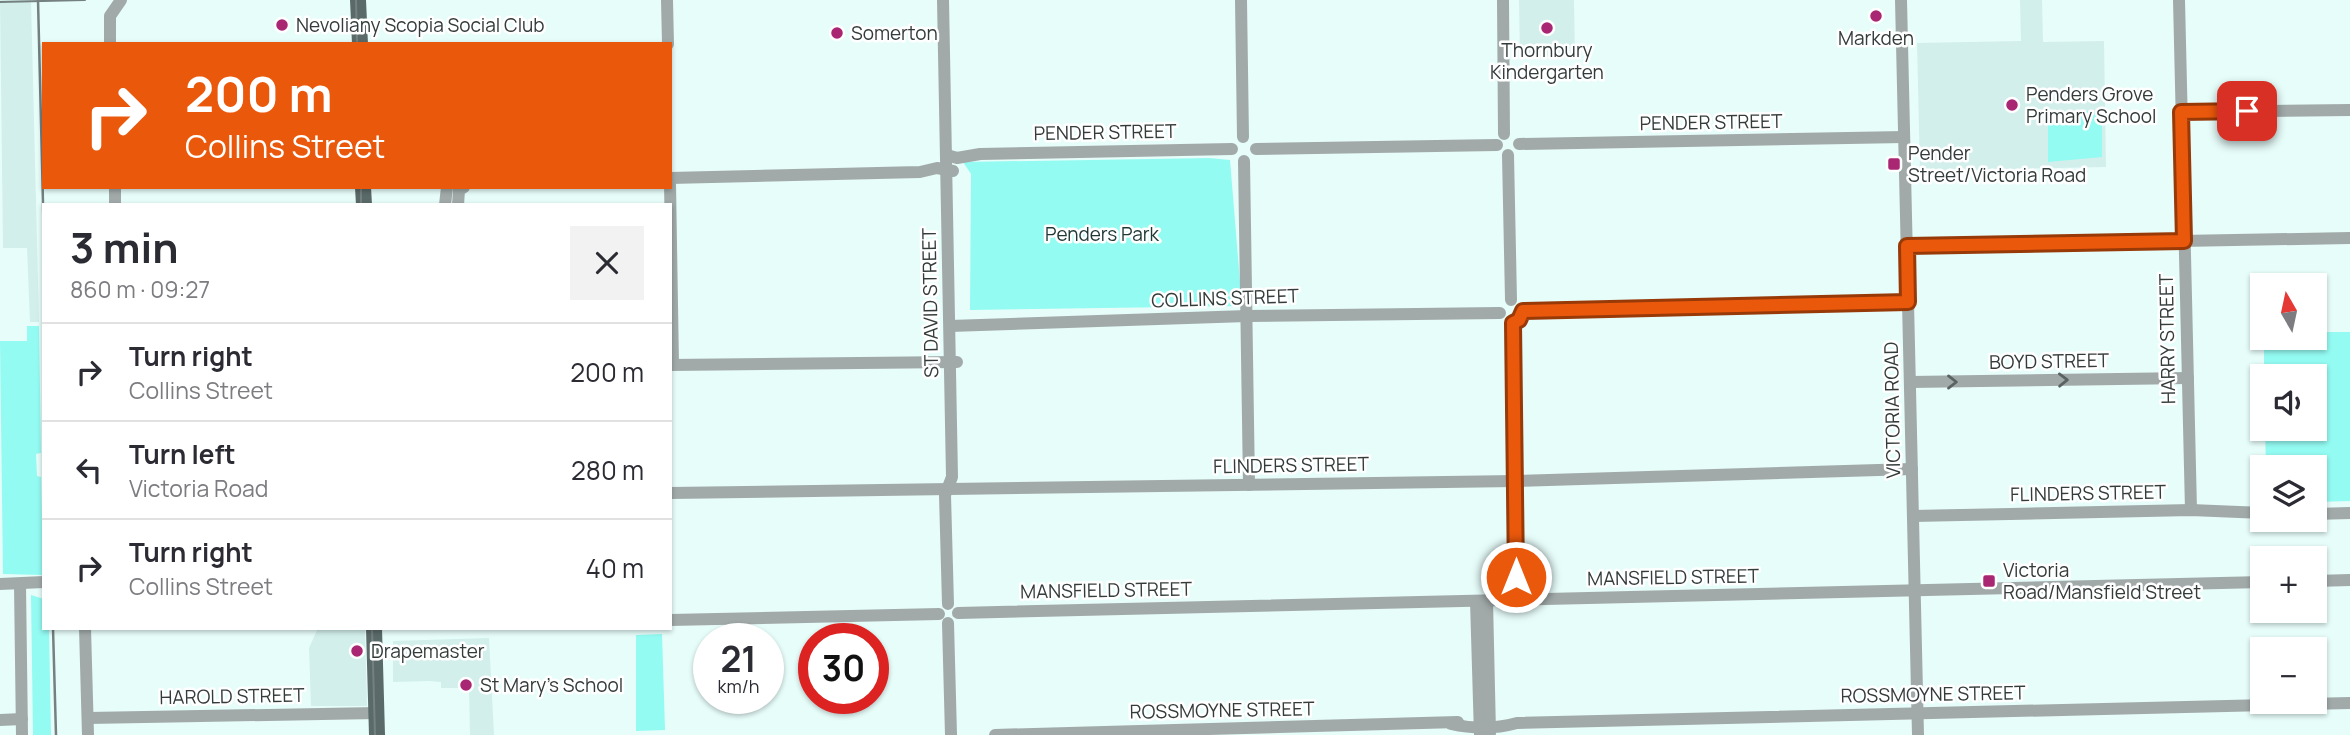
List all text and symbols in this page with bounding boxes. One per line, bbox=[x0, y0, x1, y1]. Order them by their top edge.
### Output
marker: Markden bbox=[1868, 8, 1884, 24]
place label: Nevoliany Scopia Social Club bbox=[296, 12, 545, 38]
marker: Nevoliany Scopia Social Club bbox=[274, 17, 290, 33]
place label: Somerton bbox=[851, 20, 938, 46]
marker: Thornbury Kindergarten bbox=[1539, 20, 1555, 36]
marker: Somerton bbox=[829, 25, 845, 41]
place label: Markden bbox=[1838, 25, 1914, 51]
place label: Thornbury Kindergarten bbox=[1490, 37, 1604, 85]
text: 200 m bbox=[185, 60, 333, 127]
icon: right bbox=[70, 70, 161, 161]
place label: Penders Grove Primary School bbox=[2026, 81, 2156, 129]
pin bbox=[2217, 81, 2277, 141]
icon: arrive bbox=[2228, 92, 2266, 130]
marker: Penders Grove Primary School bbox=[2004, 97, 2020, 113]
street label: PENDER STREET bbox=[1639, 108, 1783, 136]
street label: PENDER STREET bbox=[1033, 118, 1177, 146]
text: Collins Street bbox=[185, 124, 385, 168]
place label: Pender Street/Victoria Road bbox=[1908, 140, 2086, 188]
marker: Pender Street/Victoria Road bbox=[1886, 156, 1902, 172]
text: 3 min bbox=[70, 218, 179, 276]
park label: Penders Park bbox=[1045, 221, 1160, 247]
button: close bbox=[570, 226, 644, 300]
street label: ST DAVID STREET bbox=[916, 227, 944, 378]
text: 860 m · 09:27 bbox=[70, 273, 210, 305]
street label: HARRY STREET bbox=[2153, 273, 2181, 404]
north arrow bbox=[2250, 273, 2328, 350]
map controls bbox=[2250, 273, 2327, 714]
street label: COLLINS STREET bbox=[1151, 282, 1300, 314]
text: Turn right bbox=[129, 338, 253, 374]
street label: VICTORIA ROAD bbox=[1878, 341, 1906, 479]
street label: BOYD STREET bbox=[1989, 347, 2110, 375]
icon: right bbox=[70, 353, 108, 391]
text: 200 m bbox=[570, 354, 644, 390]
button: sound bbox=[2250, 364, 2327, 441]
one-way arrow bbox=[2058, 372, 2068, 388]
text: Collins Street bbox=[129, 374, 273, 406]
one-way arrow bbox=[1947, 374, 1958, 389]
text: Turn left bbox=[129, 436, 236, 472]
icon: left bbox=[70, 451, 108, 489]
street label: FLINDERS STREET bbox=[1213, 451, 1370, 479]
text: 280 m bbox=[571, 452, 644, 488]
button: layers bbox=[2250, 455, 2327, 532]
text: Victoria Road bbox=[129, 472, 268, 504]
street label: FLINDERS STREET bbox=[2010, 479, 2167, 507]
text: Turn right bbox=[129, 534, 253, 570]
position arrow bbox=[1479, 540, 1553, 614]
button: + bbox=[2250, 546, 2327, 623]
icon: right bbox=[70, 549, 108, 587]
text: 40 m bbox=[586, 550, 644, 586]
place label: Victoria Road/Mansfield Street bbox=[2003, 557, 2201, 605]
street label: MANSFIELD STREET bbox=[1587, 562, 1760, 591]
text: Collins Street bbox=[129, 570, 273, 602]
marker: Victoria Road/Mansfield Street bbox=[1981, 573, 1997, 589]
street label: MANSFIELD STREET bbox=[1020, 575, 1193, 604]
speed limit sign: 30 bbox=[798, 623, 889, 714]
text: 21 bbox=[720, 635, 757, 683]
button: − bbox=[2250, 637, 2327, 714]
place label: Drapemaster bbox=[371, 638, 485, 664]
marker: Drapemaster bbox=[349, 643, 365, 659]
place label: St Mary’s School bbox=[480, 672, 623, 698]
text: km/h bbox=[718, 674, 759, 698]
marker: St Mary’s School bbox=[458, 677, 474, 693]
street label: ROSSMOYNE STREET bbox=[1840, 679, 2026, 709]
street label: HAROLD STREET bbox=[159, 682, 305, 710]
street label: ROSSMOYNE STREET bbox=[1129, 695, 1315, 725]

